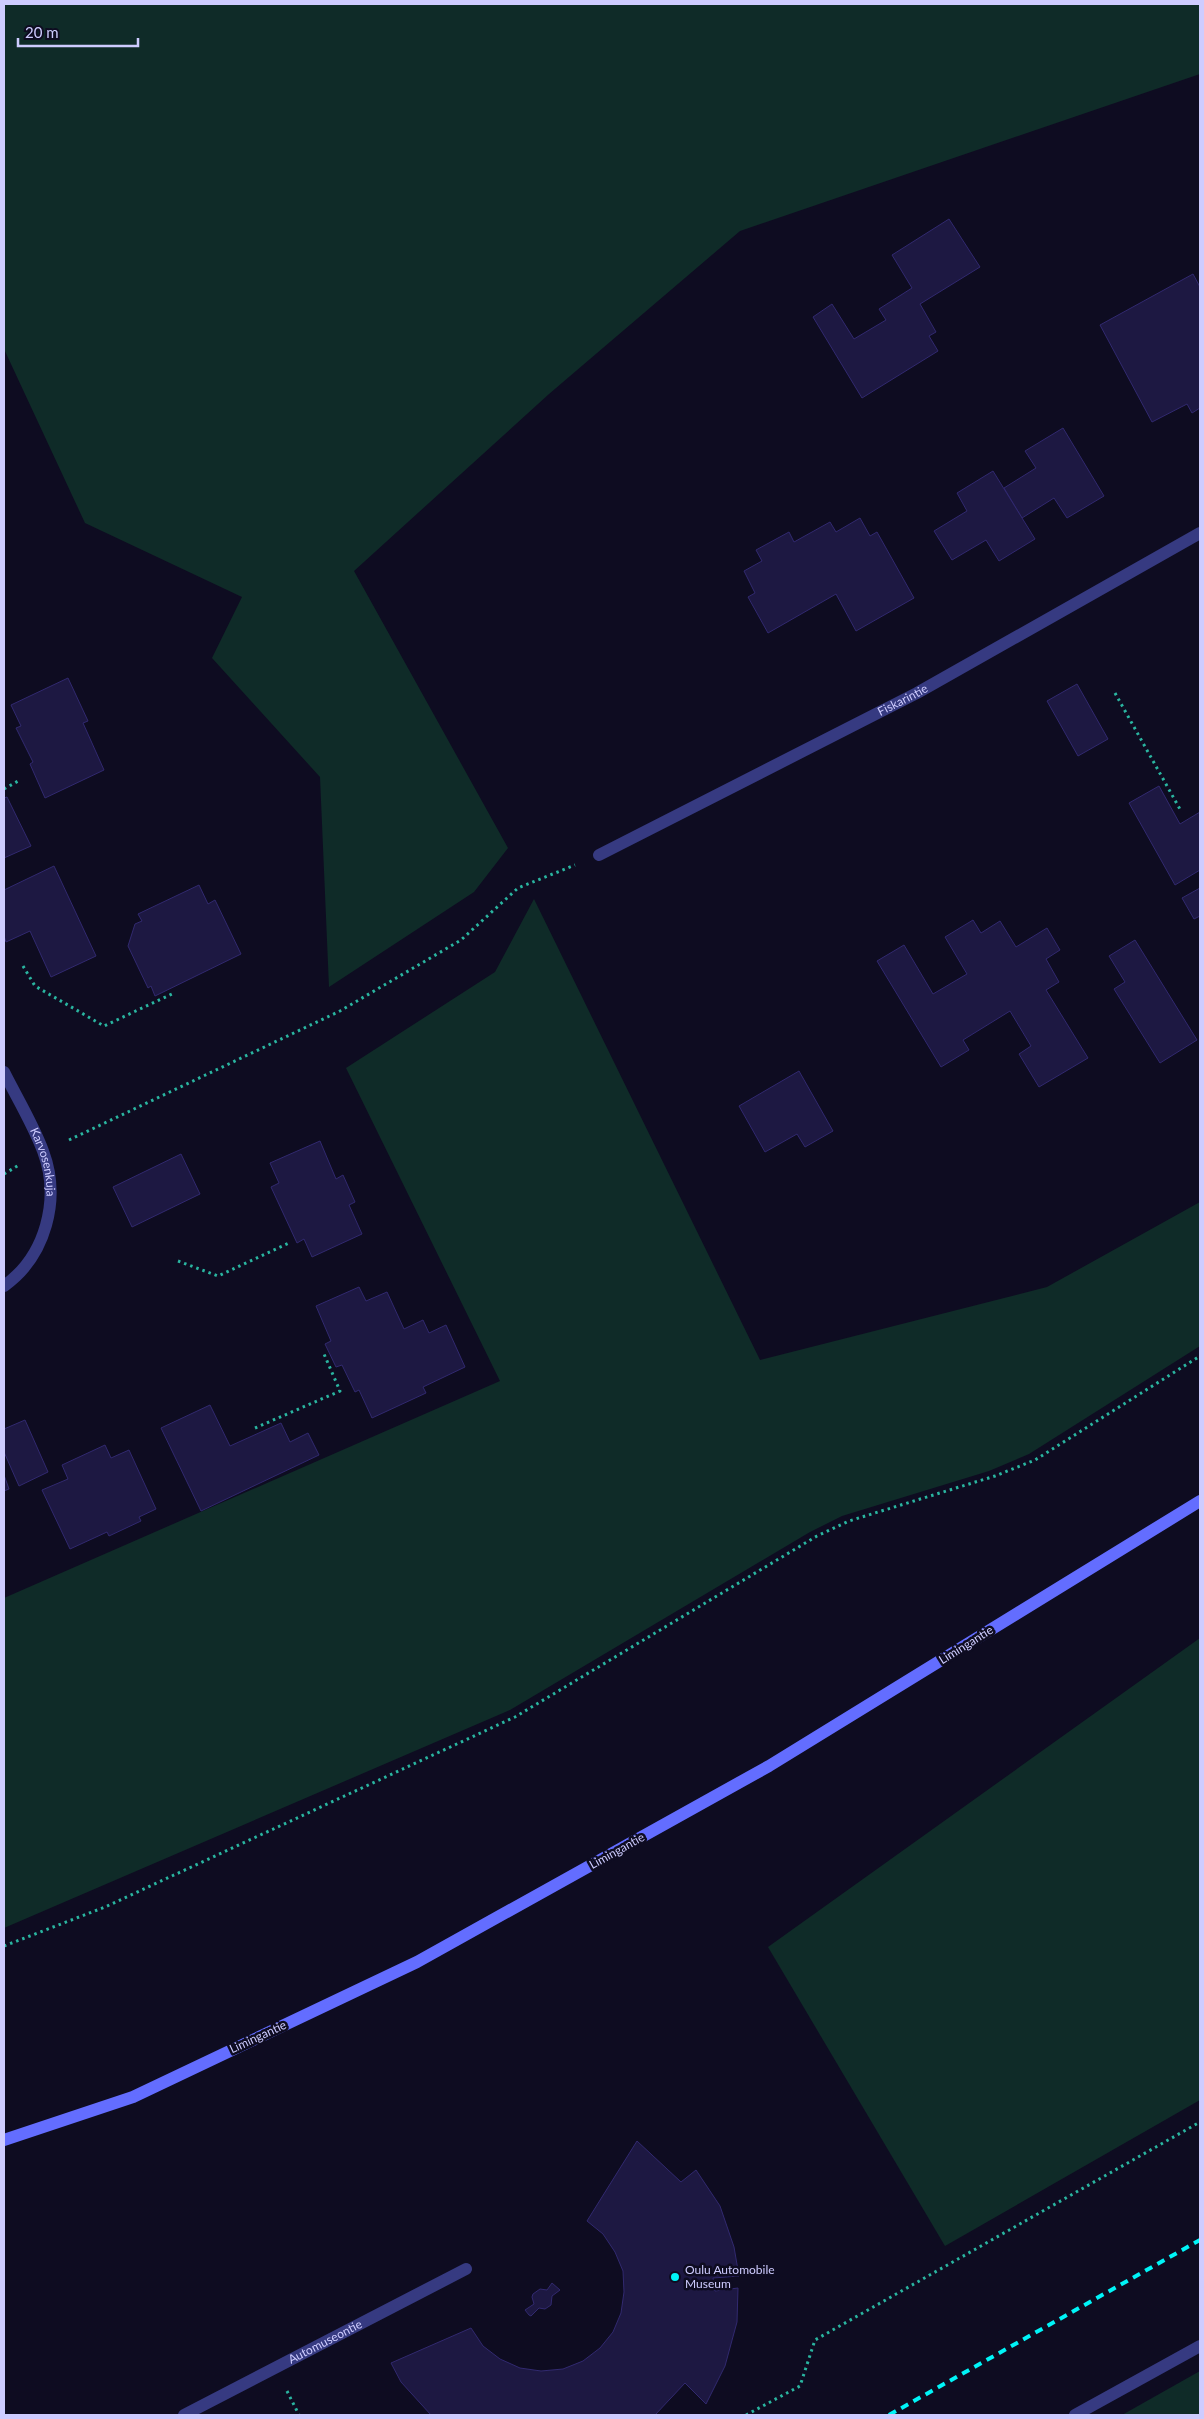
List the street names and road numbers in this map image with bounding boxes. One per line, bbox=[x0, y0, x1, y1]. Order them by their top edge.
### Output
street label: Fiskarintie bbox=[875, 680, 930, 719]
street label: Karvosenkuja bbox=[27, 1125, 59, 1197]
street label: Limingantie bbox=[936, 1622, 996, 1667]
street label: Limingantie bbox=[586, 1829, 647, 1872]
street label: Limingantie bbox=[227, 2017, 289, 2056]
street label: Automuseontie bbox=[286, 2316, 364, 2367]

